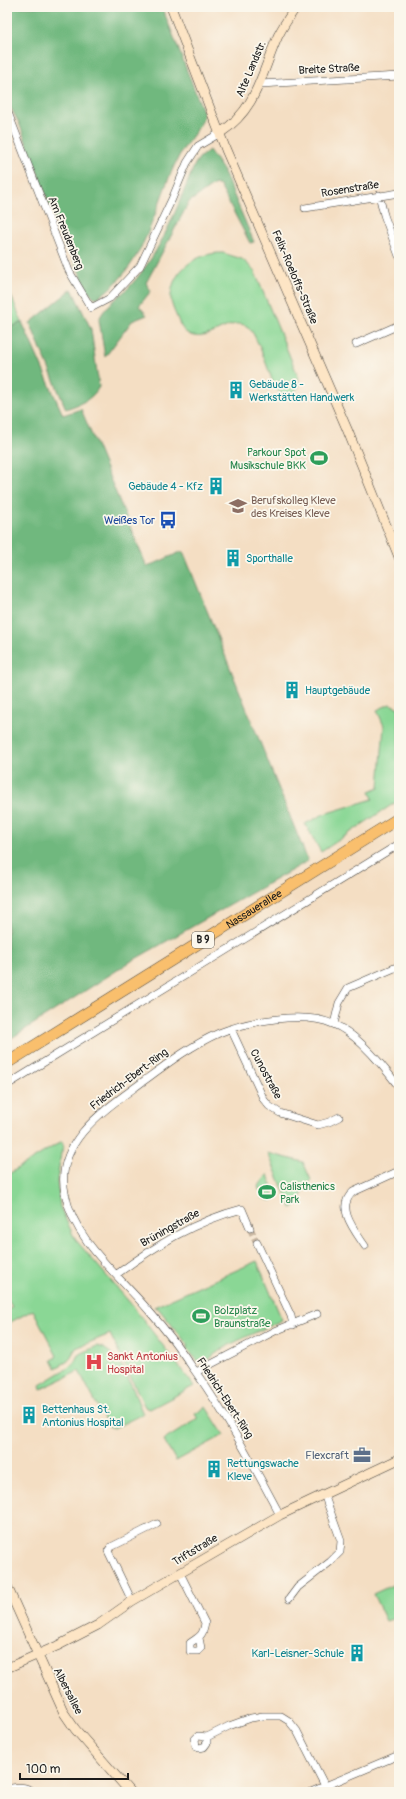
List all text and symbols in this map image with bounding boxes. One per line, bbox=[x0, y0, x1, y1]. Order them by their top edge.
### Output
street label: Alte Landstr. bbox=[233, 39, 269, 99]
street label: Breite Straße bbox=[298, 61, 360, 77]
street label: Rosenstraße bbox=[320, 178, 380, 200]
street label: Am Freudenberg bbox=[45, 195, 87, 272]
street label: Felix-Roeloffs-Straße bbox=[269, 228, 321, 326]
place label: Gebäude 8 - Werkstätten Handwerk bbox=[249, 378, 355, 404]
building icon: Gebäude 8 - Werkstätten Handwerk bbox=[226, 380, 246, 400]
place label: Parkour Spot Musikschule BKK bbox=[230, 446, 307, 472]
sports icon: Parkour Spot Musikschule BKK bbox=[309, 448, 329, 468]
building icon: Gebäude 4 - Kfz bbox=[206, 476, 226, 496]
place label: Gebäude 4 - Kfz bbox=[128, 480, 203, 493]
place label: Berufskolleg Kleve des Kreises Kleve bbox=[251, 494, 336, 520]
school or university icon: Berufskolleg Kleve des Kreises Kleve bbox=[228, 496, 248, 516]
bus stop icon: Weißes Tor bbox=[158, 510, 178, 530]
place label: Weißes Tor bbox=[104, 514, 155, 527]
building icon: Sporthalle bbox=[223, 548, 243, 568]
place label: Sporthalle bbox=[246, 552, 293, 565]
building icon: Hauptgebäude bbox=[282, 680, 302, 700]
place label: Hauptgebäude bbox=[305, 684, 371, 697]
street label: Nassauerallee bbox=[223, 886, 285, 931]
road number: B 9 bbox=[192, 932, 214, 948]
street label: Friedrich-Ebert-Ring bbox=[87, 1045, 171, 1113]
street label: Cunostraße bbox=[247, 1047, 285, 1102]
place label: Calisthenics Park bbox=[280, 1180, 335, 1206]
sports icon: Calisthenics Park bbox=[257, 1182, 277, 1202]
street label: Brüningstraße bbox=[138, 1206, 202, 1250]
place label: Bolzplatz Braunstraße bbox=[214, 1304, 271, 1330]
sports icon: Bolzplatz Braunstraße bbox=[191, 1306, 211, 1326]
place label: Sankt Antonius Hospital bbox=[107, 1350, 178, 1376]
hospital icon: Sankt Antonius Hospital bbox=[84, 1352, 104, 1372]
street label: Friedrich-Ebert-Ring bbox=[194, 1355, 256, 1441]
place label: Bettenhaus St. Antonius Hospital bbox=[42, 1403, 124, 1429]
building icon: Bettenhaus St. Antonius Hospital bbox=[19, 1405, 39, 1425]
office icon: Flexcraft bbox=[352, 1445, 372, 1465]
place label: Flexcraft bbox=[305, 1449, 350, 1462]
place label: Rettungswache Kleve bbox=[227, 1457, 299, 1483]
building icon: Rettungswache Kleve bbox=[204, 1459, 224, 1479]
street label: Triftstraße bbox=[170, 1531, 220, 1569]
building icon: Karl-Leisner-Schule bbox=[347, 1643, 367, 1663]
place label: Karl-Leisner-Schule bbox=[252, 1647, 345, 1660]
street label: Albersallee bbox=[51, 1665, 86, 1717]
scale bar bbox=[20, 1755, 128, 1781]
text: 100 m bbox=[26, 1762, 61, 1777]

